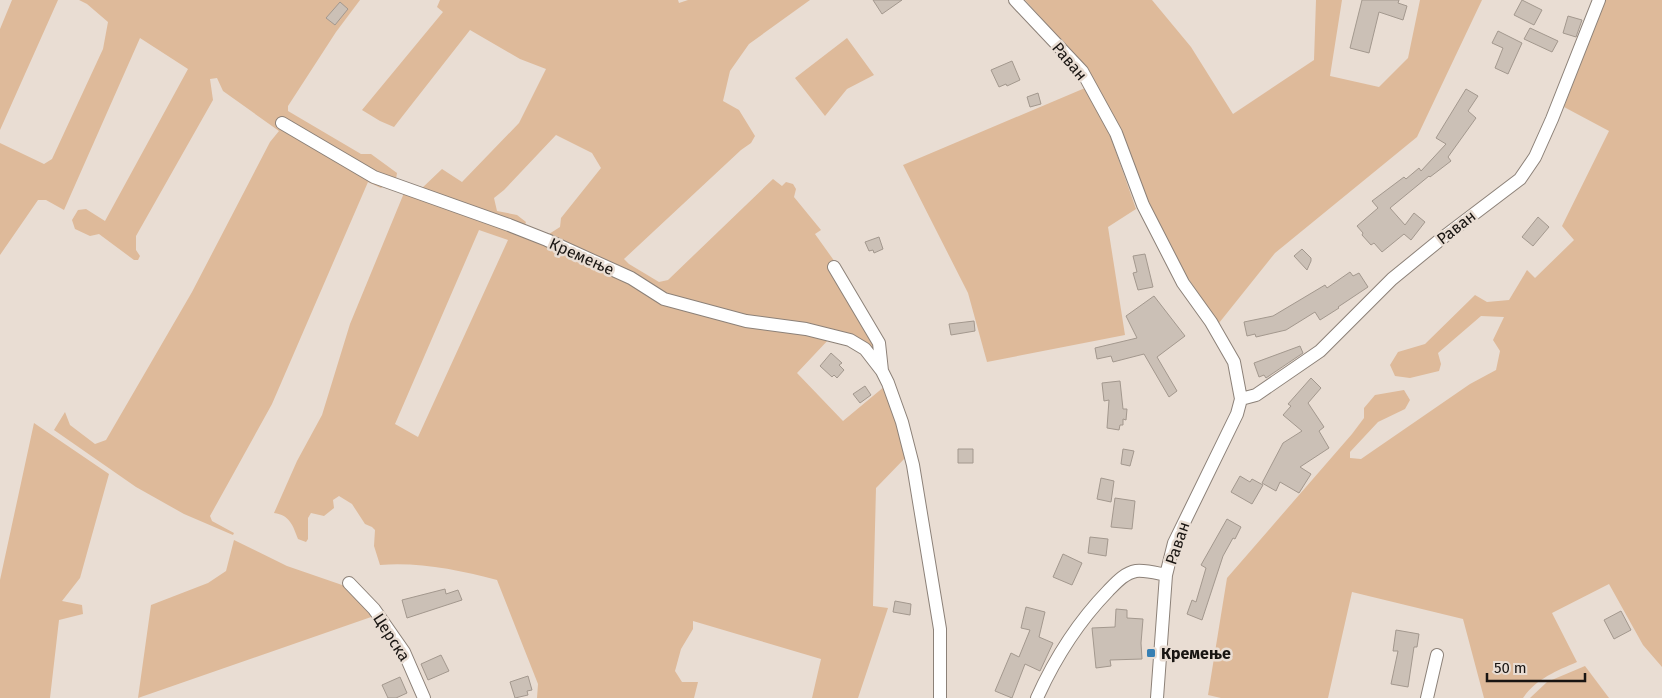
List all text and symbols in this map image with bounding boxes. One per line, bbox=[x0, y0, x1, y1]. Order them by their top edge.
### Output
street label: Раван bbox=[1048, 38, 1091, 84]
street label: Раван bbox=[1433, 206, 1480, 248]
street label: Кремење bbox=[546, 234, 617, 279]
street label: Раван bbox=[1161, 519, 1194, 567]
street label: Церска bbox=[369, 610, 414, 665]
place label: Кремење bbox=[1161, 644, 1231, 663]
marker: Кремење bbox=[1145, 647, 1157, 659]
scale bar bbox=[1487, 650, 1584, 682]
text: 50 m bbox=[1494, 659, 1527, 677]

